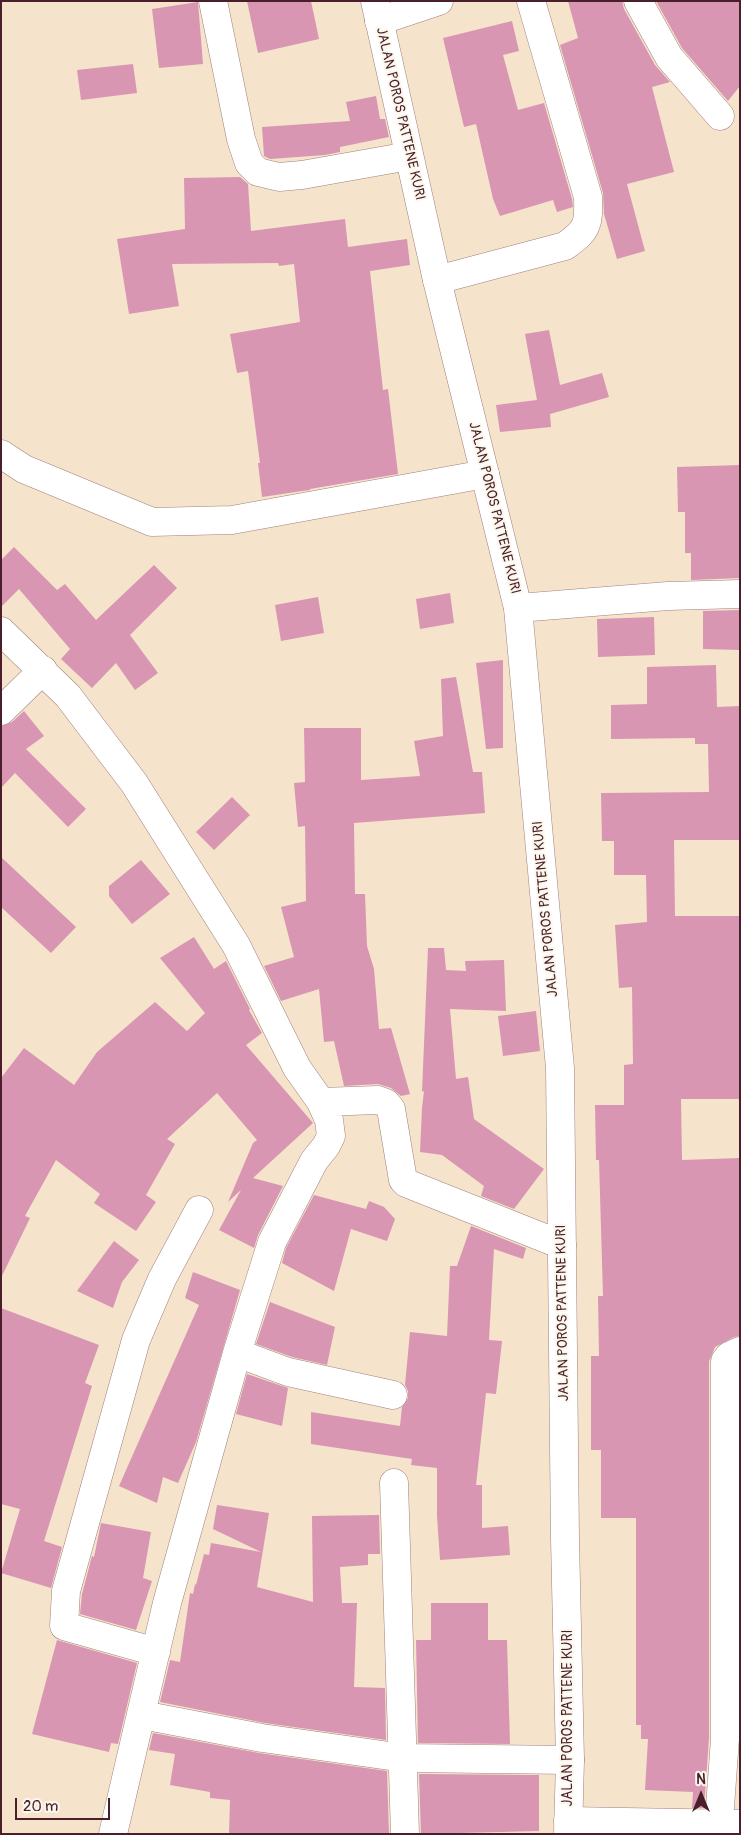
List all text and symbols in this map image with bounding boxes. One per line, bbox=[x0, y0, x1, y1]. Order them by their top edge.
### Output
street label: JALAN POROS PATTENE KURI bbox=[372, 26, 428, 202]
street label: JALAN POROS PATTENE KURI bbox=[464, 420, 524, 596]
street label: JALAN POROS PATTENE KURI bbox=[530, 820, 562, 998]
street label: JALAN POROS PATTENE KURI bbox=[553, 1224, 573, 1402]
street label: JALAN POROS PATTENE KURI bbox=[560, 1630, 576, 1806]
north arrow bbox=[676, 1770, 726, 1820]
text: N bbox=[696, 1771, 706, 1788]
scale bar bbox=[18, 1788, 112, 1820]
text: 20 m bbox=[23, 1797, 58, 1816]

